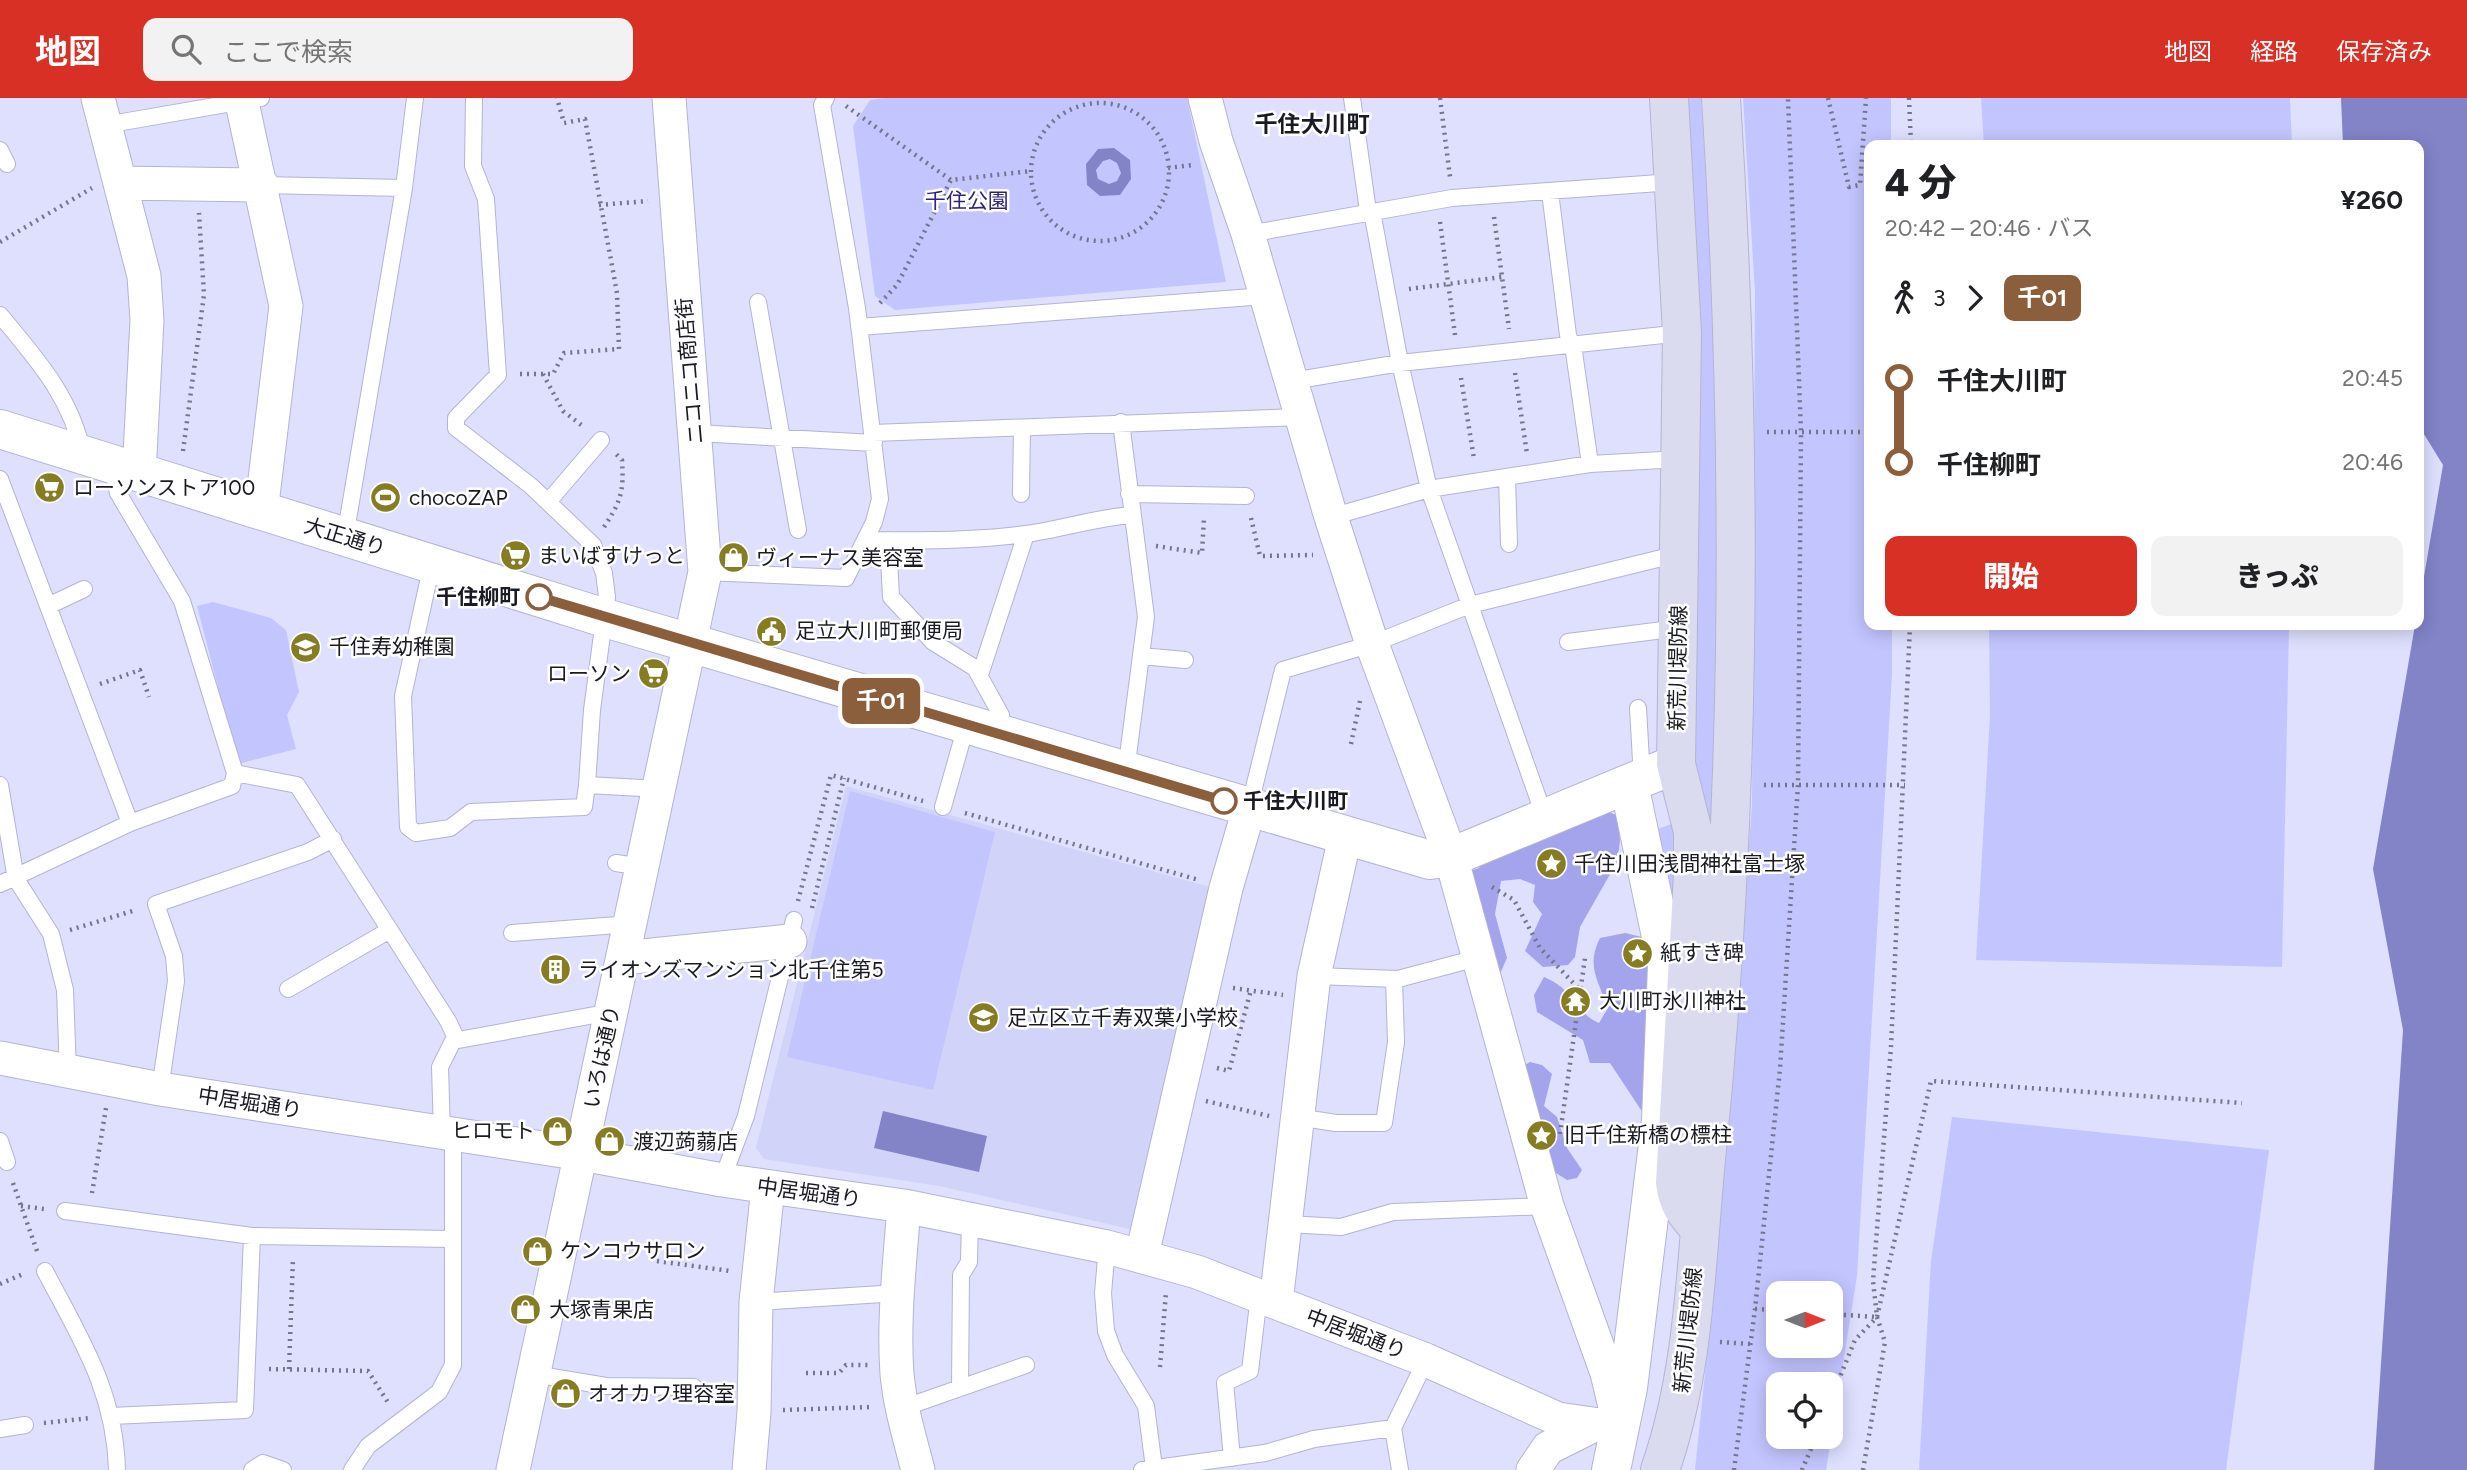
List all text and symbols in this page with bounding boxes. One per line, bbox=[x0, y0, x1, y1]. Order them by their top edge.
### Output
search box bbox=[143, 18, 633, 81]
icon: search bbox=[167, 30, 205, 68]
text: 地図 bbox=[35, 32, 101, 71]
text: ここで検索 bbox=[223, 36, 353, 68]
text: 地図 bbox=[2164, 37, 2212, 66]
text: 経路 bbox=[2250, 37, 2298, 66]
text: 保存済み bbox=[2336, 37, 2432, 66]
district label: 千住大川町 bbox=[1255, 110, 1370, 138]
text: 4 分 bbox=[1885, 160, 1956, 206]
text: ¥260 bbox=[2341, 184, 2403, 216]
park label: 千住公園 bbox=[925, 188, 1009, 213]
text: 20:42 – 20:46 · バス bbox=[1885, 214, 2094, 242]
icon: walk bbox=[1885, 279, 1923, 317]
icon: forward bbox=[1956, 279, 1994, 317]
text: 千01 bbox=[2018, 283, 2067, 312]
text: 3 bbox=[1933, 284, 1946, 312]
street label: ニコニコ商店街 bbox=[671, 297, 708, 445]
text: 20:45 bbox=[2342, 364, 2403, 392]
text: 千住大川町 bbox=[1937, 365, 2067, 397]
text: 20:46 bbox=[2342, 448, 2403, 476]
text: 千住柳町 bbox=[1937, 449, 2041, 481]
supermarket icon: ローソンストア100 bbox=[33, 471, 67, 505]
place label: ローソンストア100 bbox=[73, 475, 255, 500]
sports icon: chocoZAP bbox=[369, 481, 403, 515]
place label: chocoZAP bbox=[409, 485, 508, 510]
street label: 大正通り bbox=[301, 512, 389, 561]
button: 開始 bbox=[1885, 536, 2137, 616]
button: きっぷ bbox=[2151, 536, 2403, 616]
supermarket icon: まいばすけっと bbox=[498, 539, 532, 573]
shop icon: ヴィーナス美容室 bbox=[716, 541, 750, 575]
place label: まいばすけっと bbox=[538, 543, 685, 568]
place label: ヴィーナス美容室 bbox=[756, 545, 924, 570]
place label: 千住柳町 bbox=[436, 584, 520, 609]
marker: 千住柳町 bbox=[526, 584, 552, 610]
street label: 新荒川堤防線 bbox=[1664, 605, 1691, 731]
public building icon: 足立大川町郵便局 bbox=[755, 614, 789, 648]
place label: 足立大川町郵便局 bbox=[795, 618, 963, 643]
school or university icon: 千住寿幼稚園 bbox=[289, 630, 323, 664]
place label: 千住寿幼稚園 bbox=[329, 634, 455, 659]
supermarket icon: ローソン bbox=[637, 657, 671, 691]
place label: ローソン bbox=[547, 661, 631, 686]
line badge: 千01 bbox=[841, 678, 921, 724]
text: 千01 bbox=[856, 686, 906, 715]
marker: 千住大川町 bbox=[1211, 788, 1237, 814]
place label: 千住大川町 bbox=[1243, 788, 1348, 813]
place icon: 千住川田浅間神社富士塚 bbox=[1534, 847, 1568, 881]
place label: 千住川田浅間神社富士塚 bbox=[1574, 851, 1805, 876]
place icon: 紙すき碑 bbox=[1620, 936, 1654, 970]
place label: 紙すき碑 bbox=[1660, 940, 1744, 965]
building icon: ライオンズマンション北千住第5 bbox=[538, 953, 572, 987]
place label: ライオンズマンション北千住第5 bbox=[578, 957, 884, 982]
temple icon: 大川町氷川神社 bbox=[1559, 984, 1593, 1018]
place label: 大川町氷川神社 bbox=[1599, 988, 1746, 1013]
school or university icon: 足立区立千寿双葉小学校 bbox=[967, 1001, 1001, 1035]
street label: いろは通り bbox=[578, 1003, 625, 1111]
place label: 足立区立千寿双葉小学校 bbox=[1007, 1005, 1238, 1030]
street label: 中居堀通り bbox=[196, 1082, 304, 1123]
shop icon: ヒロモト bbox=[541, 1114, 575, 1148]
place label: ヒロモト bbox=[451, 1118, 535, 1143]
place icon: 旧千住新橋の標柱 bbox=[1524, 1118, 1558, 1152]
place label: 旧千住新橋の標柱 bbox=[1564, 1122, 1732, 1147]
shop icon: 渡辺蒟蒻店 bbox=[593, 1125, 627, 1159]
place label: 渡辺蒟蒻店 bbox=[633, 1129, 738, 1154]
street label: 中居堀通り bbox=[755, 1173, 863, 1212]
shop icon: ケンコウサロン bbox=[520, 1234, 554, 1268]
place label: ケンコウサロン bbox=[560, 1238, 706, 1263]
street label: 新荒川堤防線 bbox=[1668, 1266, 1707, 1394]
north arrow bbox=[1766, 1281, 1843, 1358]
map controls bbox=[1766, 1281, 1843, 1449]
shop icon: 大塚青果店 bbox=[509, 1293, 543, 1327]
place label: 大塚青果店 bbox=[549, 1297, 654, 1322]
street label: 中居堀通り bbox=[1303, 1303, 1410, 1364]
button: locate bbox=[1766, 1372, 1843, 1449]
shop icon: オオカワ理容室 bbox=[548, 1377, 582, 1411]
place label: オオカワ理容室 bbox=[588, 1381, 735, 1406]

